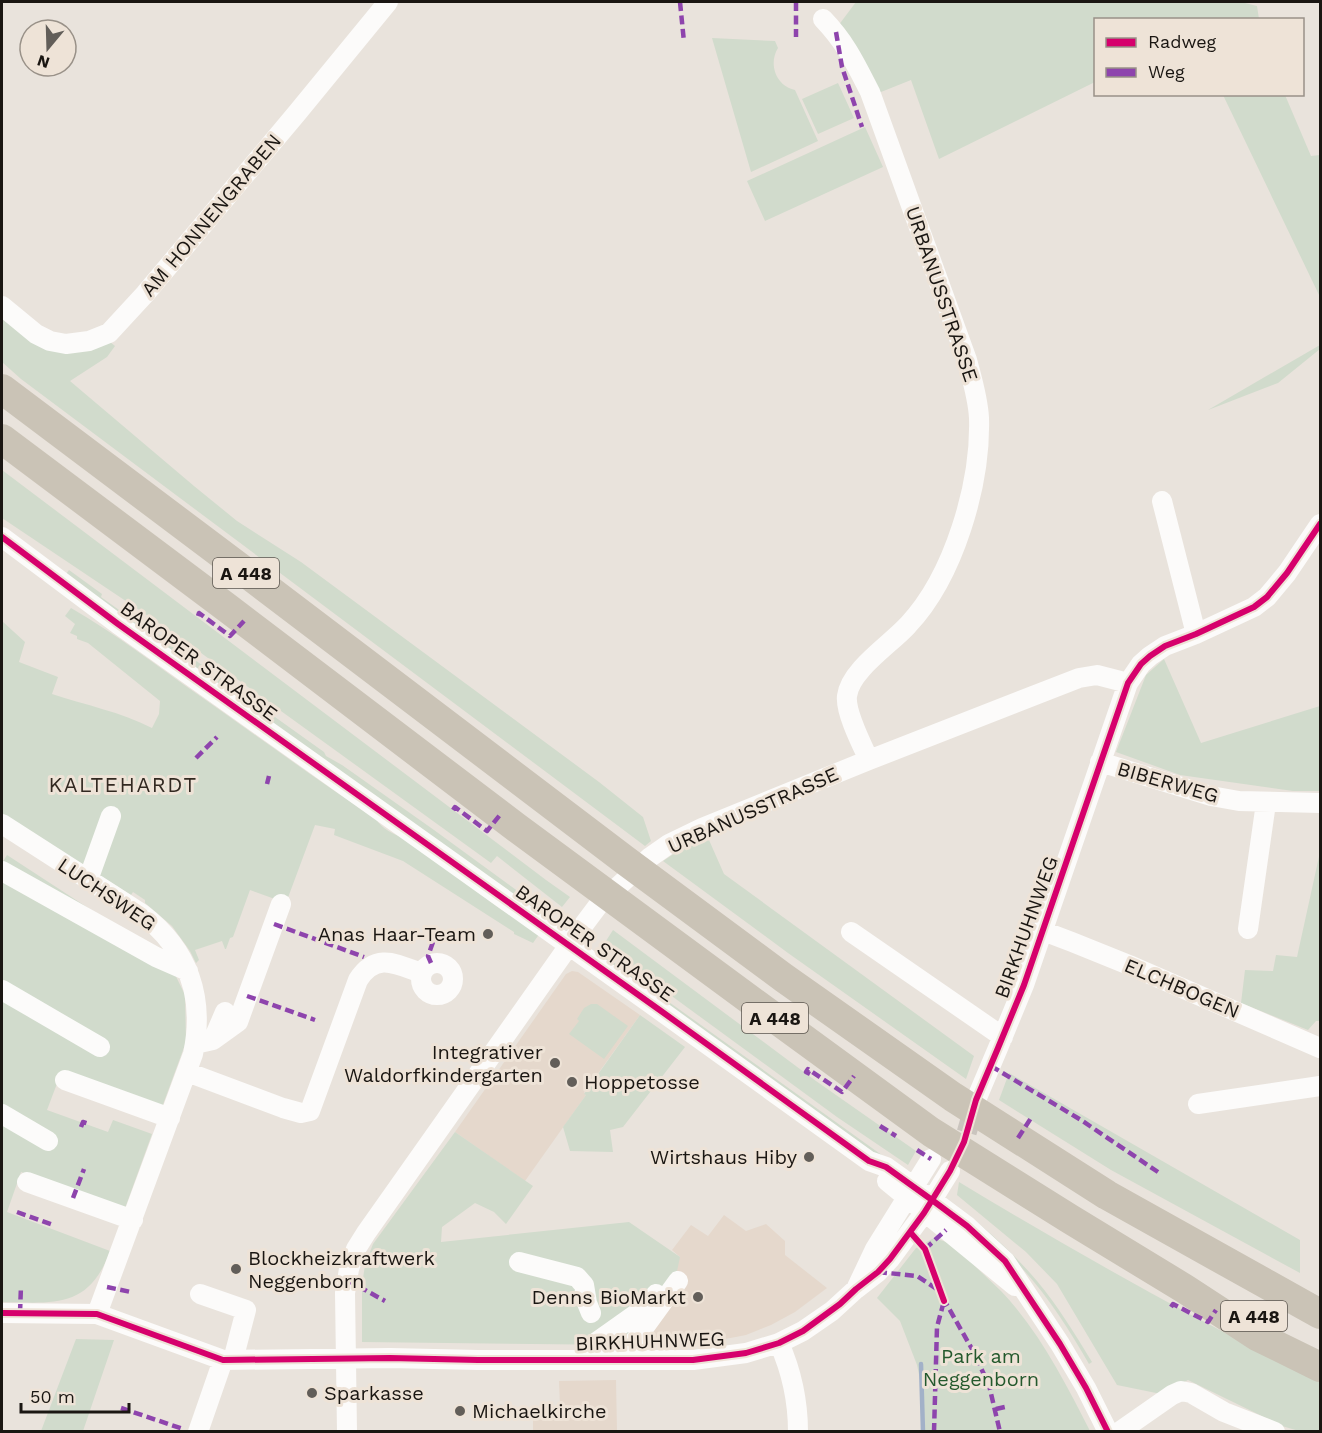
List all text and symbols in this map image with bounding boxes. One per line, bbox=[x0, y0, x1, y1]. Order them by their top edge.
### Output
north arrow bbox=[18, 18, 78, 78]
legend bbox=[1094, 18, 1304, 96]
text: Radweg bbox=[1148, 31, 1217, 52]
text: N bbox=[35, 51, 52, 73]
text: Weg bbox=[1148, 61, 1185, 82]
street label: AM HONNENGRABEN bbox=[136, 129, 286, 301]
street label: URBANUSSTRASSE bbox=[901, 203, 983, 385]
road number: A 448 bbox=[213, 558, 279, 588]
street label: BAROPER STRASSE bbox=[116, 596, 282, 726]
street label: BIBERWEG bbox=[1115, 756, 1221, 808]
street label: URBANUSSTRASSE bbox=[664, 762, 842, 858]
district label: KALTEHARDT bbox=[48, 772, 198, 797]
street label: LUCHSWEG bbox=[53, 852, 161, 936]
street label: BIRKHUHNWEG bbox=[989, 853, 1063, 1001]
street label: BAROPER STRASSE bbox=[511, 879, 679, 1007]
place label: Anas Haar-Team bbox=[318, 922, 476, 946]
marker: Anas Haar-Team bbox=[481, 927, 495, 941]
street label: ELCHBOGEN bbox=[1121, 953, 1243, 1023]
road number: A 448 bbox=[742, 1003, 808, 1033]
place label: Integrativer Waldorfkindergarten bbox=[344, 1040, 543, 1087]
marker: Integrativer Waldorfkindergarten bbox=[548, 1056, 562, 1070]
place label: Hoppetosse bbox=[584, 1070, 700, 1094]
marker: Hoppetosse bbox=[565, 1075, 579, 1089]
place label: Wirtshaus Hiby bbox=[650, 1145, 798, 1169]
marker: Wirtshaus Hiby bbox=[802, 1150, 816, 1164]
place label: Blockheizkraftwerk Neggenborn bbox=[248, 1246, 435, 1293]
marker: Blockheizkraftwerk Neggenborn bbox=[229, 1262, 243, 1276]
place label: Denns BioMarkt bbox=[532, 1285, 687, 1309]
marker: Denns BioMarkt bbox=[691, 1290, 705, 1304]
road number: A 448 bbox=[1221, 1301, 1287, 1331]
street label: BIRKHUHNWEG bbox=[575, 1326, 725, 1356]
park label: Park am Neggenborn bbox=[923, 1344, 1039, 1391]
scale bar bbox=[21, 1376, 129, 1414]
place label: Sparkasse bbox=[324, 1381, 424, 1405]
text: 50 m bbox=[30, 1386, 75, 1407]
marker: Sparkasse bbox=[305, 1386, 319, 1400]
place label: Michaelkirche bbox=[472, 1399, 607, 1423]
marker: Michaelkirche bbox=[453, 1404, 467, 1418]

